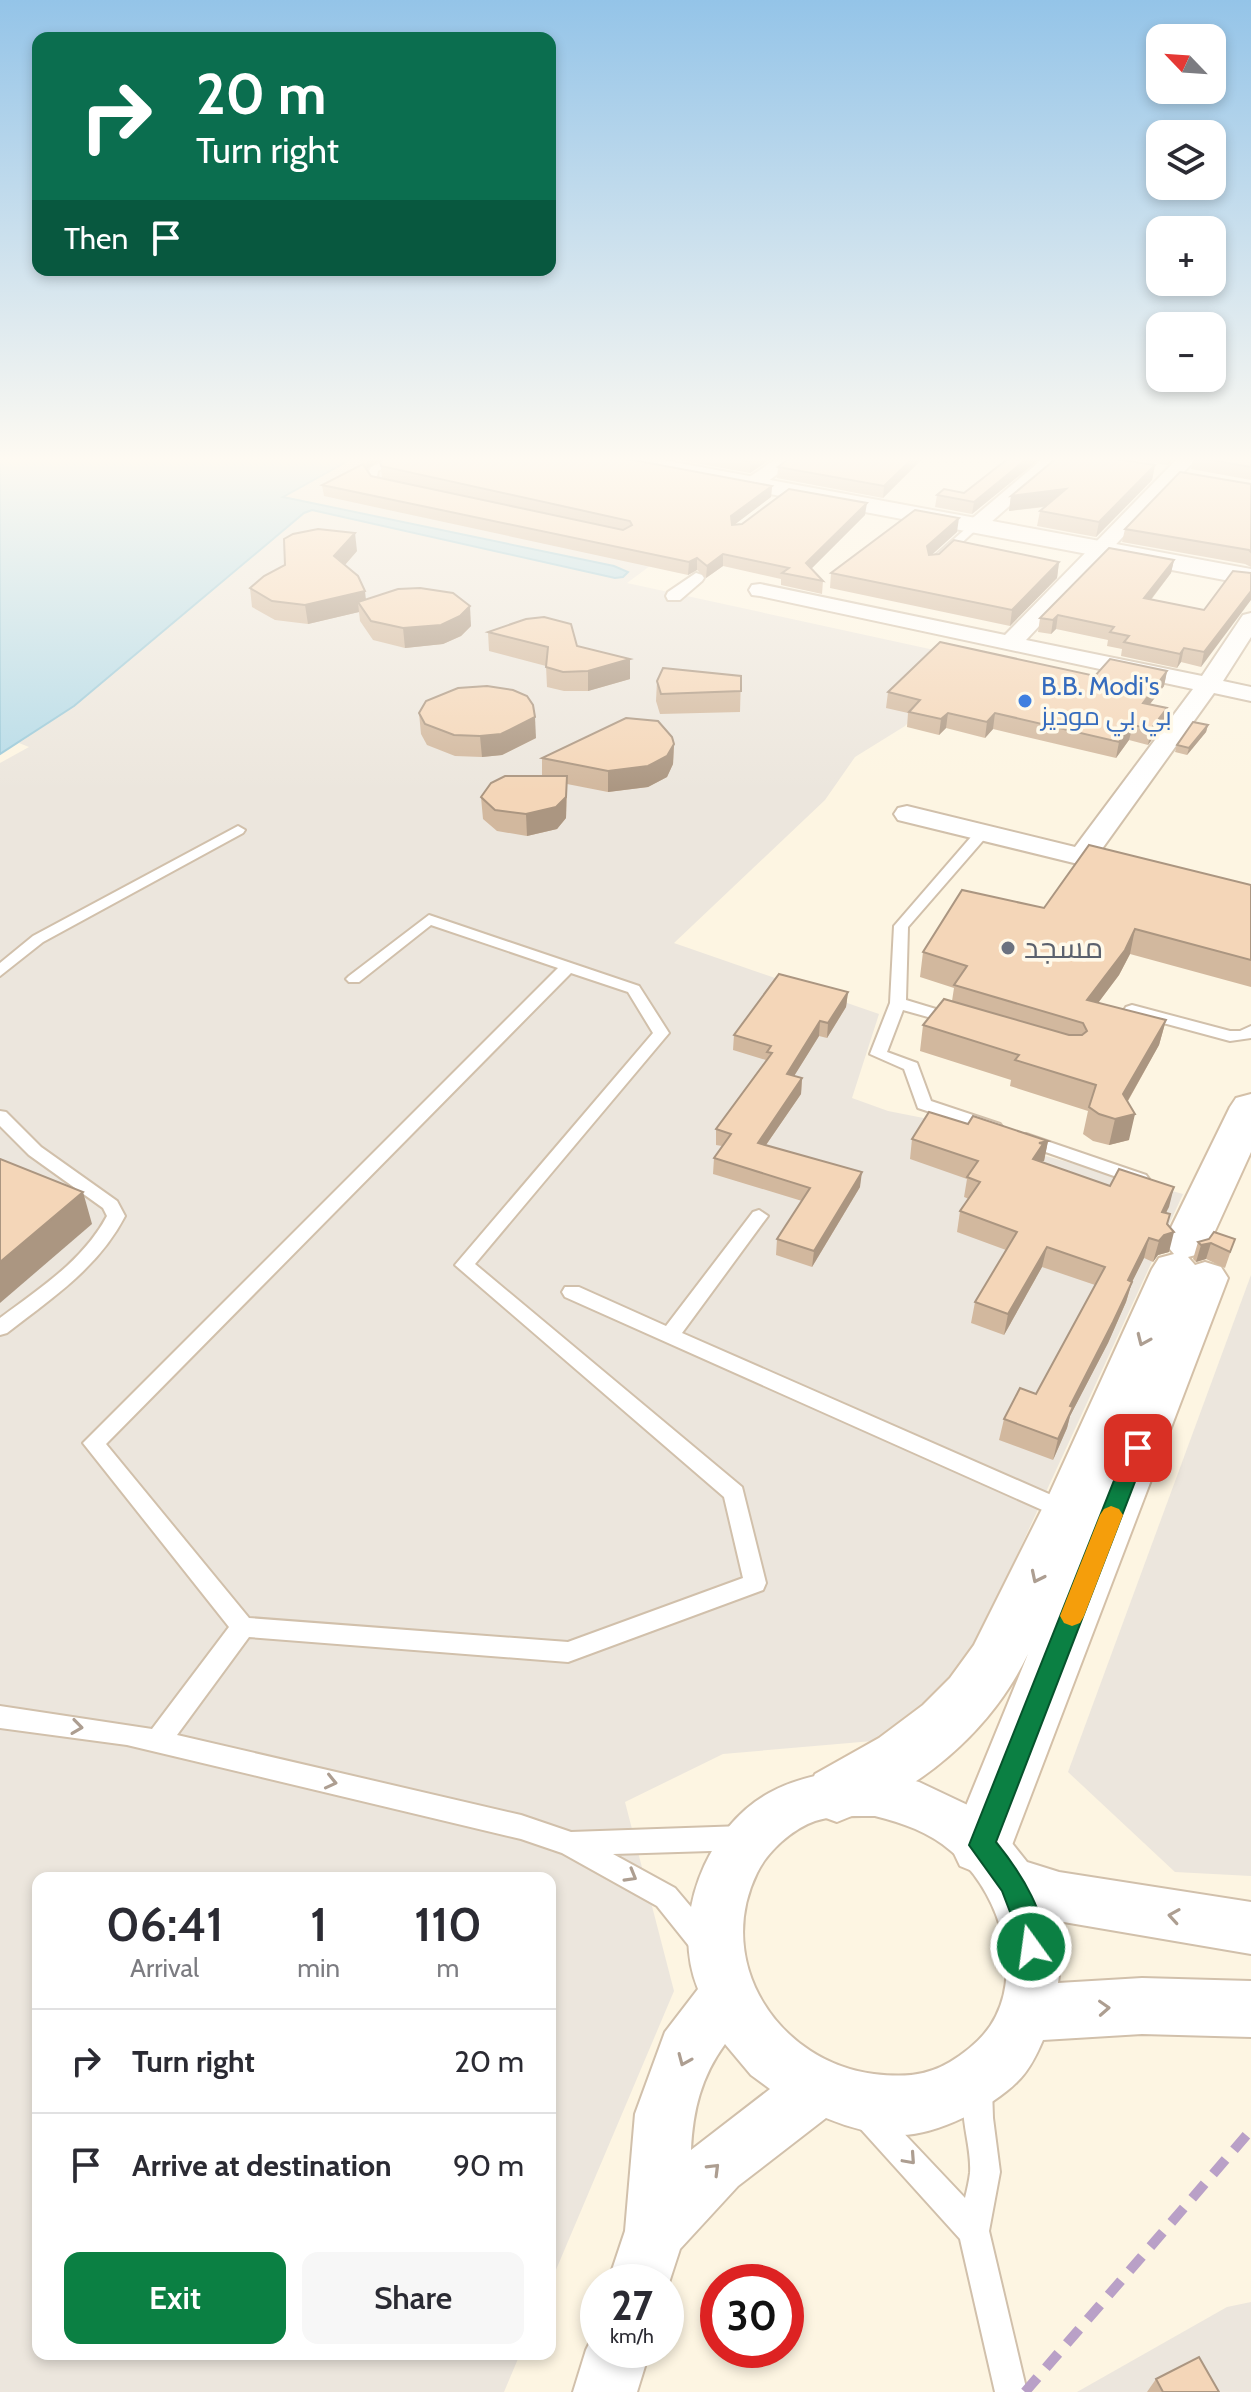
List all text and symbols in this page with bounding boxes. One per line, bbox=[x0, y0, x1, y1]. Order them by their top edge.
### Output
north arrow bbox=[1146, 24, 1226, 104]
map controls bbox=[1146, 24, 1226, 392]
text: 20 m bbox=[196, 60, 326, 128]
icon: right bbox=[64, 64, 168, 168]
button: layers bbox=[1146, 120, 1226, 200]
text: Turn right bbox=[196, 128, 339, 172]
icon: arrive bbox=[144, 216, 188, 260]
button: + bbox=[1146, 216, 1226, 296]
text: Then bbox=[64, 220, 128, 257]
button: − bbox=[1146, 312, 1226, 392]
place label: B.B. Modi's بي بي موديز bbox=[1039, 670, 1172, 737]
marker: B.B. Modi's بي بي موديز bbox=[1016, 692, 1034, 710]
place label: مسجد bbox=[1024, 929, 1103, 966]
marker: مسجد bbox=[999, 939, 1017, 957]
one-way arrow bbox=[1137, 1332, 1153, 1346]
pin bbox=[1104, 1414, 1172, 1482]
icon: arrive bbox=[1116, 1426, 1160, 1470]
one-way arrow bbox=[1031, 1569, 1047, 1584]
one-way arrow bbox=[71, 1719, 84, 1736]
one-way arrow bbox=[324, 1773, 338, 1790]
one-way arrow bbox=[622, 1866, 637, 1882]
text: 06:41 bbox=[106, 1895, 223, 1953]
text: 1 bbox=[310, 1895, 327, 1953]
text: 110 bbox=[414, 1895, 482, 1953]
position arrow bbox=[989, 1905, 1073, 1989]
one-way arrow bbox=[1167, 1908, 1181, 1925]
text: Arrival bbox=[130, 1952, 199, 1984]
text: min bbox=[297, 1952, 340, 1984]
text: m bbox=[437, 1952, 459, 1984]
one-way arrow bbox=[1098, 2000, 1111, 2017]
icon: right bbox=[64, 2039, 108, 2083]
text: Turn right bbox=[132, 2043, 255, 2080]
text: 20 m bbox=[454, 2043, 524, 2080]
one-way arrow bbox=[677, 2052, 693, 2066]
icon: arrive bbox=[64, 2143, 108, 2187]
text: Arrive at destination bbox=[132, 2147, 392, 2184]
text: 90 m bbox=[453, 2147, 524, 2184]
one-way arrow bbox=[901, 2150, 915, 2164]
one-way arrow bbox=[705, 2164, 719, 2179]
button: Exit bbox=[64, 2252, 286, 2344]
button: Share bbox=[302, 2252, 524, 2344]
speed limit sign: 30 bbox=[700, 2264, 804, 2368]
text: 27 bbox=[611, 2281, 653, 2330]
text: km/h bbox=[610, 2324, 654, 2348]

